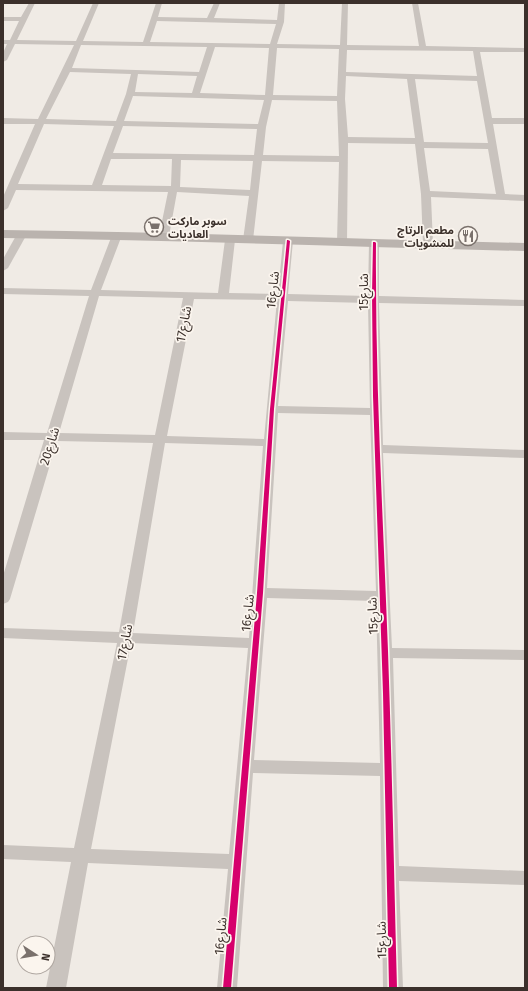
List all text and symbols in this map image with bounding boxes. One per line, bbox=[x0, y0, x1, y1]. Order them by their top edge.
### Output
place label: سوبر ماركت العاديات bbox=[168, 215, 227, 241]
supermarket icon: سوبر ماركت العاديات bbox=[143, 216, 165, 238]
place label: مطعم الرتاج للمشويات bbox=[397, 224, 454, 250]
restaurant icon: مطعم الرتاج للمشويات bbox=[457, 225, 479, 247]
street label: شارع16 bbox=[263, 270, 285, 310]
street label: شارع15 bbox=[356, 273, 374, 311]
street label: شارع17 bbox=[173, 305, 197, 344]
street label: شارع20 bbox=[37, 425, 65, 468]
street label: شارع16 bbox=[238, 593, 260, 633]
street label: شارع15 bbox=[364, 597, 384, 635]
street label: شارع17 bbox=[114, 623, 138, 662]
street label: شارع16 bbox=[211, 917, 233, 956]
street label: شارع15 bbox=[374, 921, 392, 959]
north arrow bbox=[16, 935, 56, 975]
text: N bbox=[38, 952, 52, 962]

